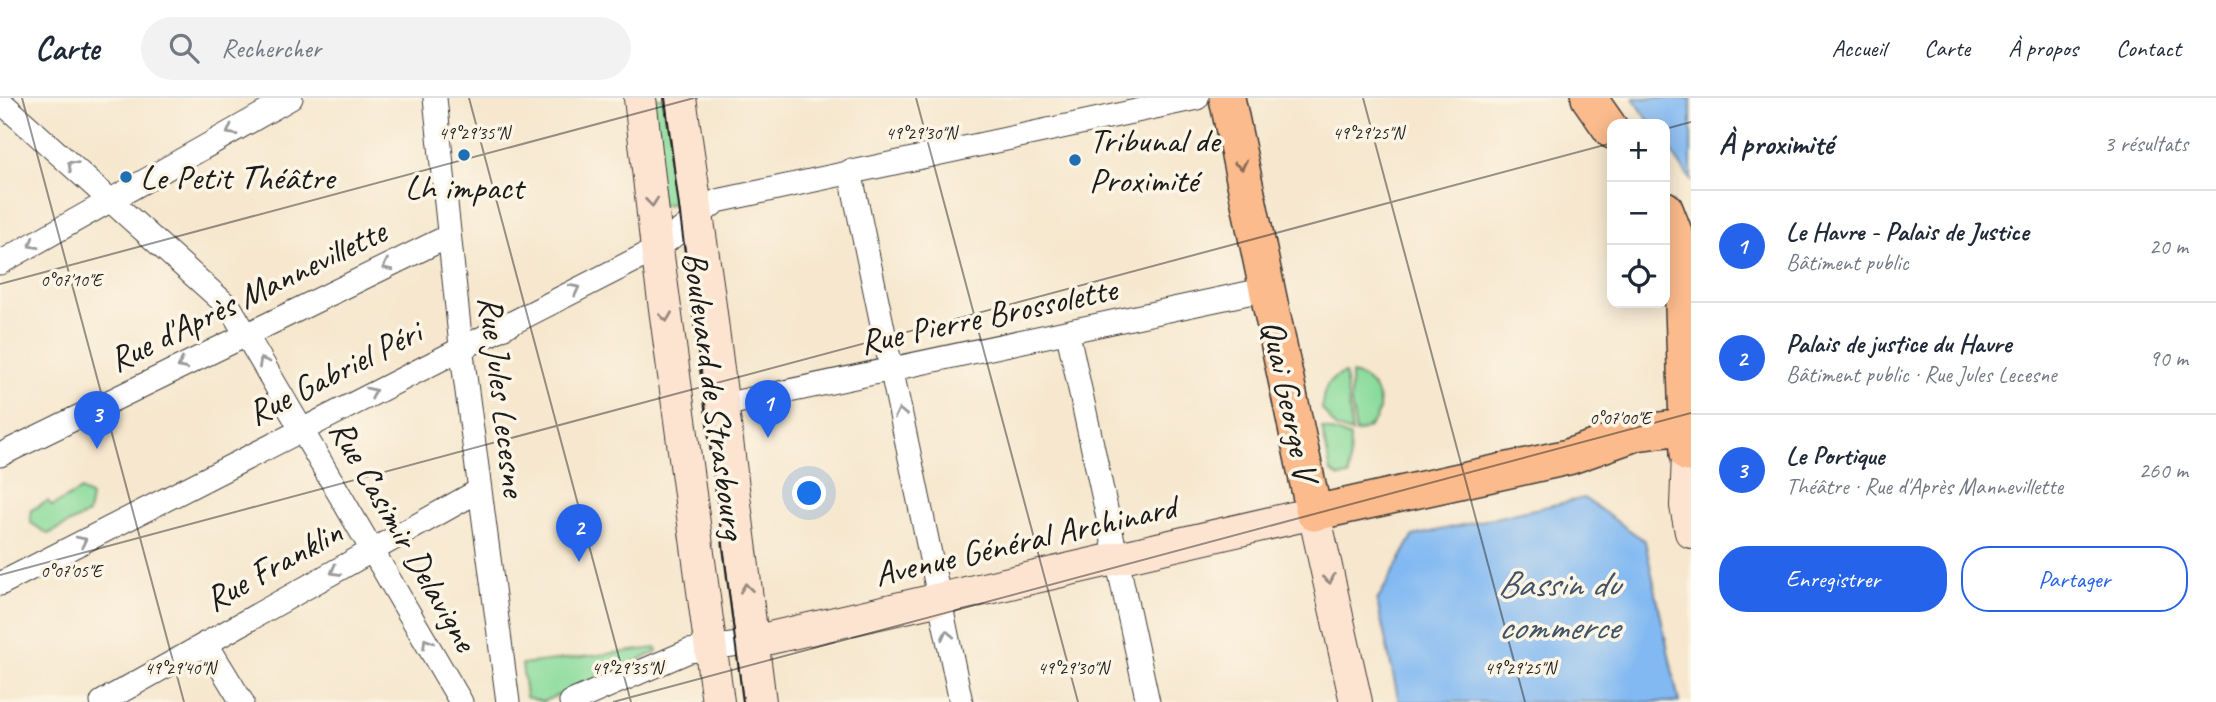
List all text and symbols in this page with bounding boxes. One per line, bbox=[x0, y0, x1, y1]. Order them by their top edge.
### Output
search box bbox=[141, 17, 631, 80]
text: Carte bbox=[35, 27, 99, 69]
icon: search bbox=[165, 29, 203, 67]
text: Rechercher bbox=[221, 32, 321, 65]
text: Accueil bbox=[1832, 33, 1886, 63]
text: Carte bbox=[1924, 33, 1970, 63]
text: À propos bbox=[2008, 33, 2078, 63]
text: Contact bbox=[2116, 33, 2181, 63]
place label: Tribunal de Proximité bbox=[1089, 118, 1222, 203]
map controls bbox=[1607, 119, 1670, 308]
button: + bbox=[1607, 119, 1670, 182]
text: 49°29'35"N bbox=[439, 122, 513, 144]
text: 49°29'30"N bbox=[886, 122, 960, 144]
text: 49°29'25"N bbox=[1333, 122, 1407, 144]
one-way arrow bbox=[226, 123, 238, 136]
text: À proximité bbox=[1719, 125, 1833, 163]
text: 3 résultats bbox=[2104, 129, 2188, 158]
marker: Lh impact bbox=[456, 147, 472, 163]
marker: Tribunal de Proximité bbox=[1067, 152, 1083, 168]
place label: Le Petit Théâtre bbox=[140, 155, 337, 200]
one-way arrow bbox=[1232, 159, 1247, 171]
one-way arrow bbox=[67, 161, 80, 173]
place label: Lh impact bbox=[405, 165, 527, 210]
marker: Le Petit Théâtre bbox=[118, 169, 134, 185]
button: − bbox=[1607, 182, 1670, 245]
one-way arrow bbox=[644, 196, 659, 207]
street label: Rue d'Après Mannevillette bbox=[101, 208, 396, 382]
text: Le Havre - Palais de Justice bbox=[1786, 215, 2028, 248]
text: 1 bbox=[1737, 232, 1747, 261]
text: 20 m bbox=[2149, 232, 2188, 261]
one-way arrow bbox=[28, 236, 41, 249]
button: locate bbox=[1607, 245, 1670, 308]
text: Bâtiment public bbox=[1786, 248, 1909, 277]
street label: Boulevard de Strasbourg bbox=[672, 249, 757, 544]
one-way arrow bbox=[382, 258, 394, 272]
street label: Rue Pierre Brossolette bbox=[856, 266, 1123, 365]
text: 0°07'10"E bbox=[40, 269, 104, 291]
one-way arrow bbox=[568, 284, 580, 298]
street label: Rue Jules Lecesne bbox=[468, 293, 537, 501]
street label: Rue Gabriel Péri bbox=[240, 307, 433, 435]
one-way arrow bbox=[658, 311, 673, 323]
street label: Quai George V bbox=[1251, 316, 1330, 491]
text: Palais de justice du Havre bbox=[1786, 327, 2011, 360]
text: 2 bbox=[1737, 344, 1747, 373]
text: 90 m bbox=[2149, 344, 2188, 373]
one-way arrow bbox=[177, 357, 189, 371]
one-way arrow bbox=[258, 357, 271, 369]
text: Bâtiment public · Rue Jules Lecesne bbox=[1786, 360, 2057, 389]
pin: 1 bbox=[745, 380, 791, 438]
one-way arrow bbox=[365, 386, 377, 400]
pin: 3 bbox=[74, 391, 120, 449]
one-way arrow bbox=[894, 407, 909, 419]
text: 0°07'00"E bbox=[1589, 407, 1653, 429]
street label: Rue Casimir Delavigne bbox=[319, 412, 489, 661]
text: Le Portique bbox=[1786, 439, 1884, 472]
text: 3 bbox=[1737, 456, 1747, 485]
text: 260 m bbox=[2139, 456, 2188, 485]
text: Théâtre · Rue d'Après Mannevillette bbox=[1786, 472, 2063, 501]
your location bbox=[792, 476, 826, 510]
street label: Avenue Général Archinard bbox=[870, 483, 1185, 597]
pin: 2 bbox=[556, 504, 602, 562]
street label: Rue Franklin bbox=[197, 509, 350, 622]
one-way arrow bbox=[75, 536, 88, 549]
button: Enregistrer bbox=[1719, 546, 1947, 612]
button: Partager bbox=[1961, 546, 2188, 612]
text: 0°07'05"E bbox=[40, 560, 104, 582]
water label: Bassin du commerce bbox=[1497, 560, 1624, 650]
one-way arrow bbox=[329, 563, 342, 576]
one-way arrow bbox=[1321, 573, 1336, 585]
one-way arrow bbox=[739, 582, 754, 594]
one-way arrow bbox=[941, 629, 955, 641]
one-way arrow bbox=[422, 638, 435, 651]
text: 49°29'40"N bbox=[145, 657, 219, 679]
text: 49°29'35"N bbox=[592, 657, 666, 679]
text: 49°29'30"N bbox=[1038, 657, 1112, 679]
text: 49°29'25"N bbox=[1485, 657, 1559, 679]

